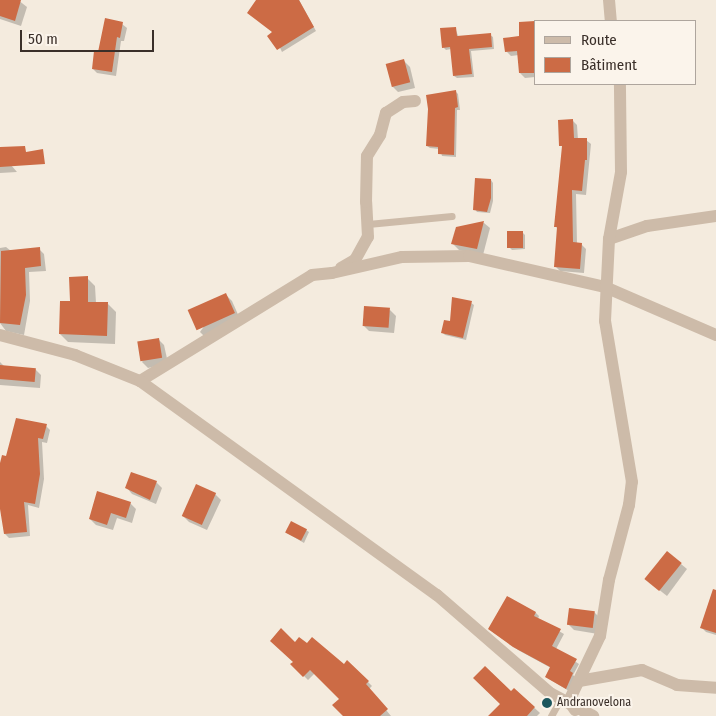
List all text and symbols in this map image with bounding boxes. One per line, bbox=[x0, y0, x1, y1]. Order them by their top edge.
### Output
scale bar bbox=[22, 20, 156, 52]
legend bbox=[534, 20, 696, 85]
text: 50 m bbox=[28, 30, 58, 48]
text: Route bbox=[581, 31, 617, 49]
text: Bâtiment bbox=[581, 56, 637, 74]
place label: Andranovelona bbox=[557, 696, 631, 710]
marker: Andranovelona bbox=[541, 697, 553, 709]

